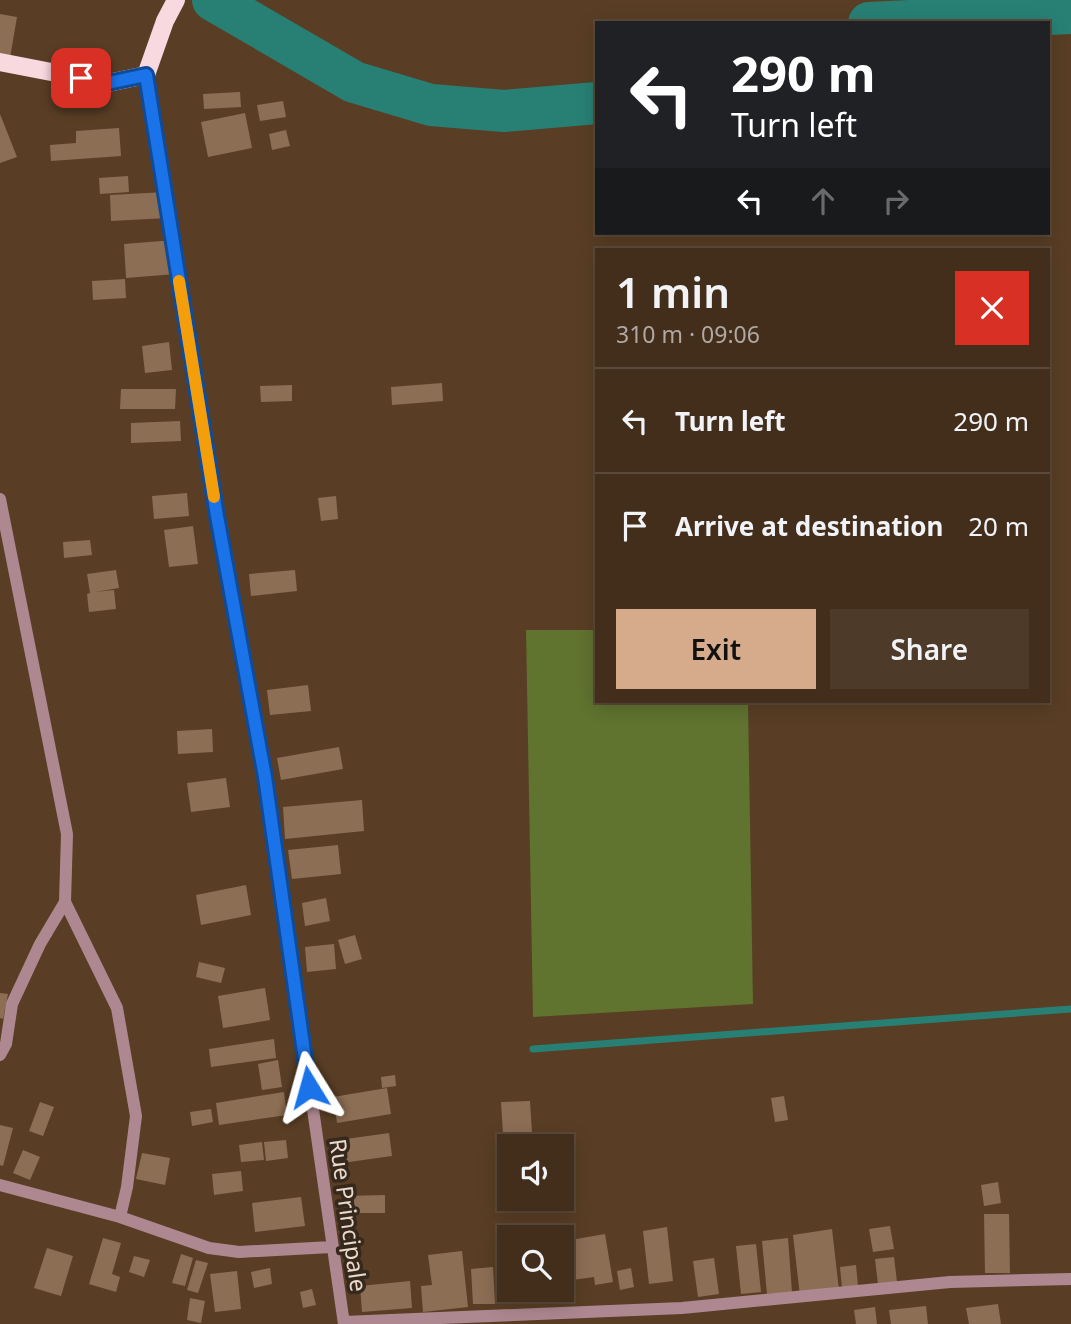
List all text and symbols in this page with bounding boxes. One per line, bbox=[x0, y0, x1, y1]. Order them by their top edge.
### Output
text: 290 m bbox=[731, 40, 876, 106]
pin bbox=[51, 48, 111, 108]
icon: left bbox=[616, 49, 707, 140]
icon: arrive bbox=[62, 59, 100, 97]
text: Turn left bbox=[731, 103, 857, 146]
icon: left bbox=[731, 182, 769, 220]
icon: ahead bbox=[804, 182, 842, 220]
icon: right bbox=[877, 182, 915, 220]
text: 1 min bbox=[616, 263, 730, 320]
button: close bbox=[955, 271, 1029, 345]
text: 310 m · 09:06 bbox=[616, 318, 760, 350]
icon: left bbox=[616, 402, 654, 440]
text: Turn left bbox=[675, 403, 786, 439]
text: 290 m bbox=[953, 403, 1029, 439]
icon: arrive bbox=[616, 507, 654, 545]
text: Arrive at destination bbox=[675, 508, 944, 544]
text: 20 m bbox=[968, 508, 1029, 544]
button: Exit bbox=[616, 609, 816, 689]
button: Share bbox=[830, 609, 1029, 689]
position arrow bbox=[272, 1050, 346, 1124]
map controls bbox=[497, 1134, 574, 1302]
button: sound bbox=[497, 1134, 574, 1211]
street label: Rue Principale bbox=[322, 1137, 376, 1293]
button: search bbox=[497, 1225, 574, 1302]

